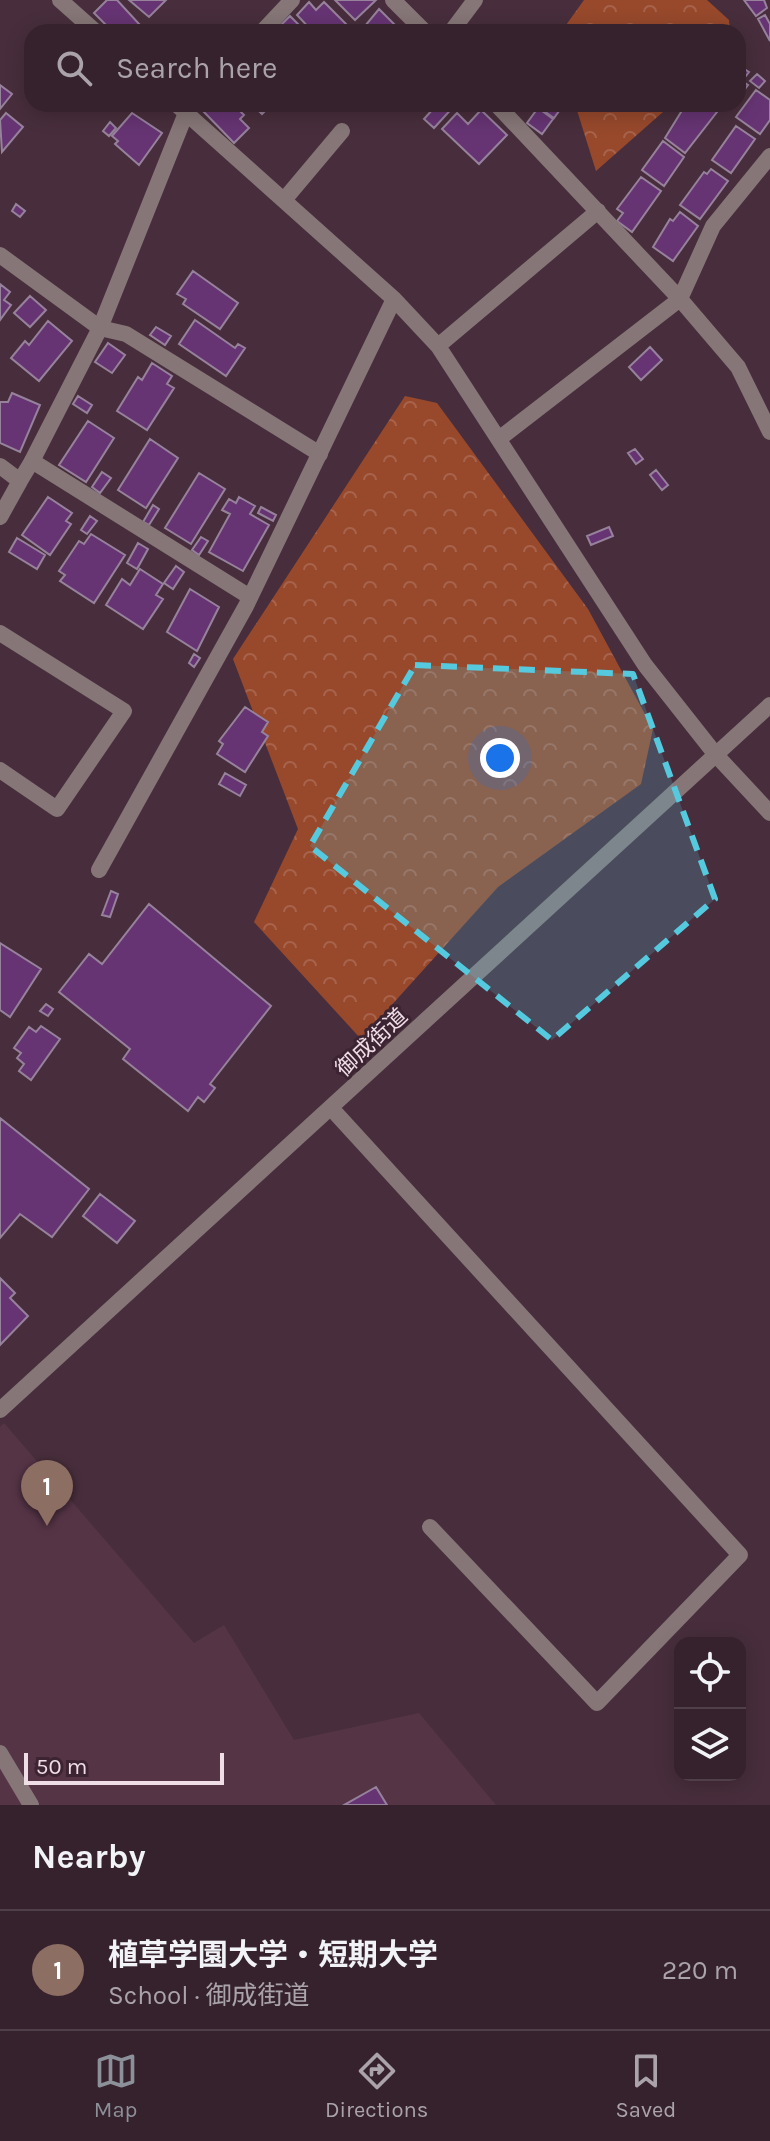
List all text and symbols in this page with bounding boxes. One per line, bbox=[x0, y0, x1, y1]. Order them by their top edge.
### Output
search box bbox=[24, 24, 746, 112]
icon: search bbox=[52, 46, 96, 90]
text: Search here bbox=[116, 50, 277, 86]
your location bbox=[480, 738, 520, 778]
street label: 御成街道 bbox=[331, 1003, 413, 1082]
pin: 1 bbox=[21, 1460, 73, 1526]
map controls bbox=[674, 1637, 746, 1781]
button: locate bbox=[674, 1637, 746, 1709]
button: layers bbox=[674, 1709, 746, 1781]
scale bar bbox=[24, 1749, 224, 1785]
text: 50 m bbox=[36, 1754, 87, 1780]
text: Nearby bbox=[32, 1837, 146, 1877]
text: 植草学園大学・短期大学 bbox=[108, 1937, 438, 1973]
text: 1 bbox=[53, 1955, 63, 1986]
text: 220 m bbox=[662, 1955, 738, 1986]
text: School · 御成街道 bbox=[108, 1980, 310, 2011]
tab: Map bbox=[94, 2049, 138, 2123]
tab: Directions bbox=[325, 2049, 428, 2123]
tab: Saved bbox=[616, 2049, 676, 2123]

